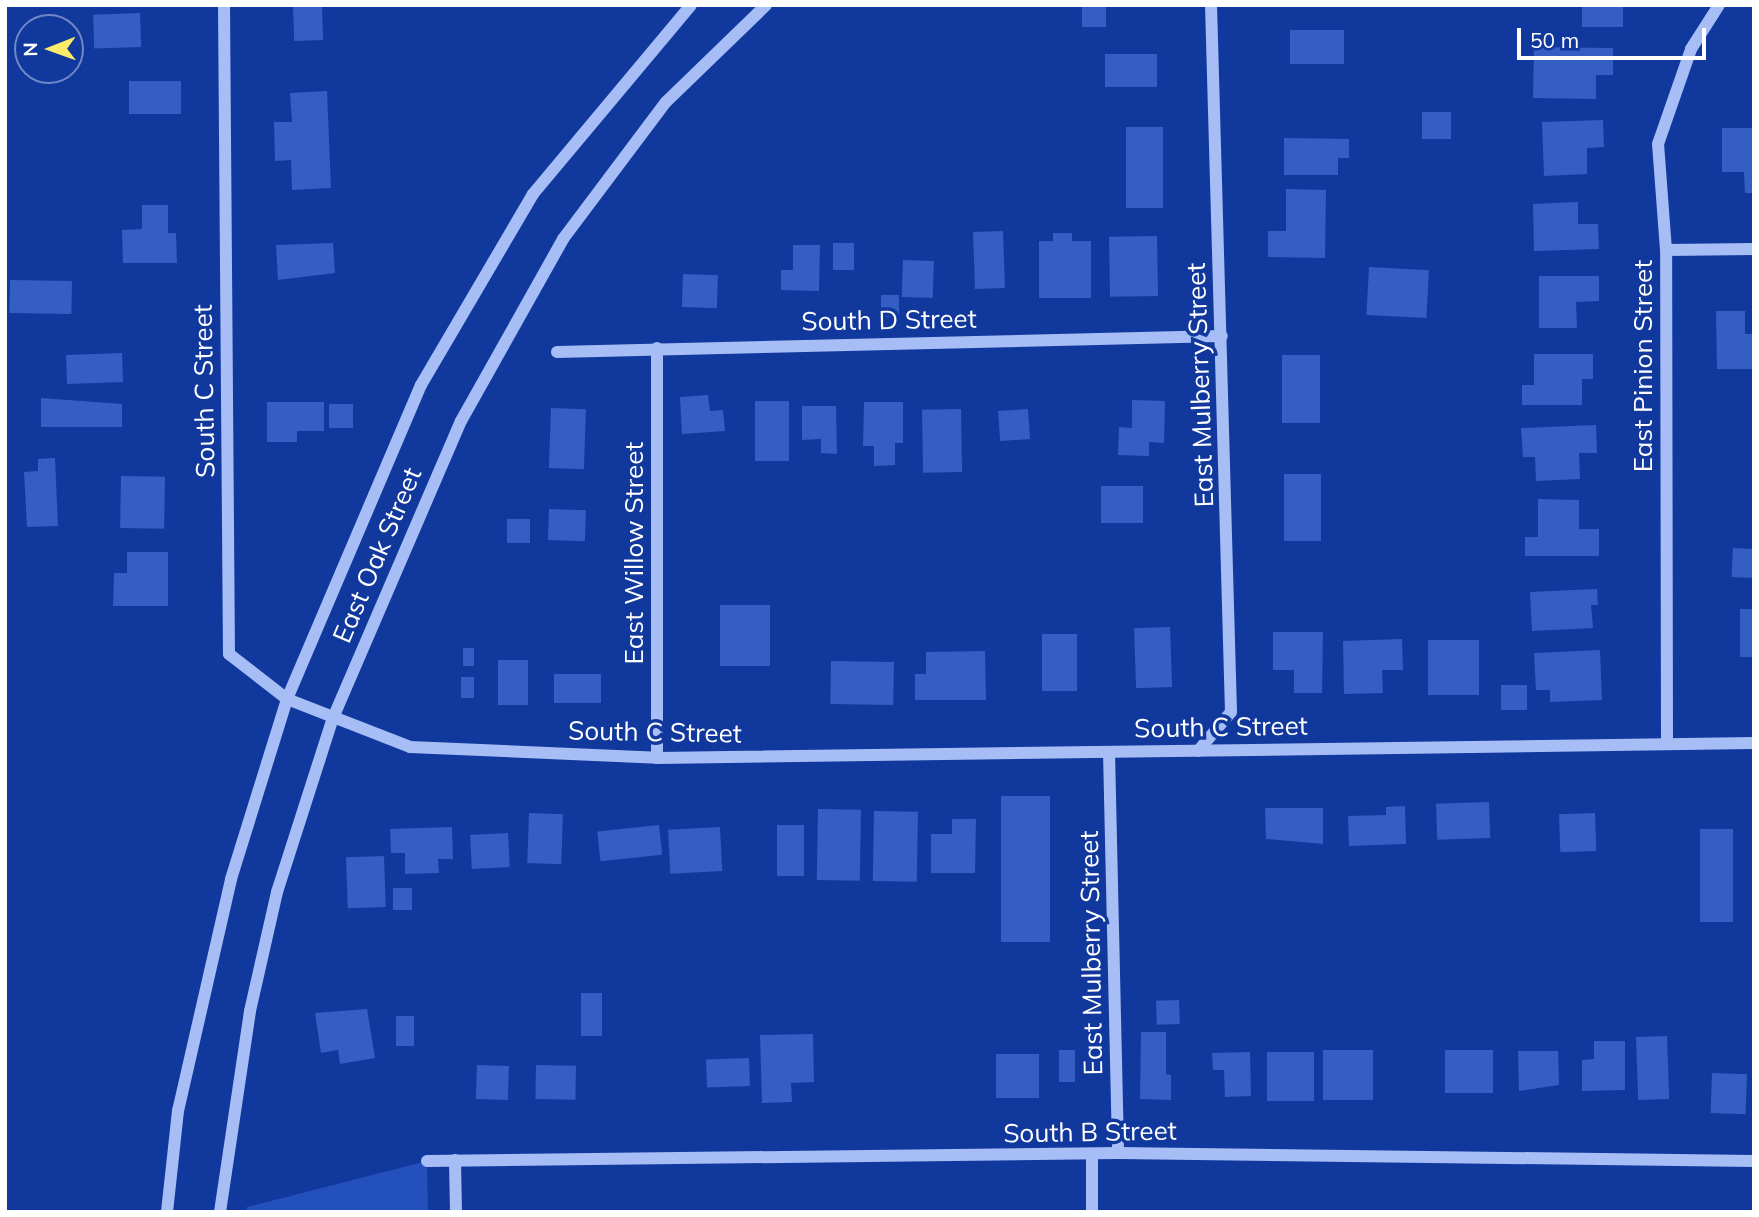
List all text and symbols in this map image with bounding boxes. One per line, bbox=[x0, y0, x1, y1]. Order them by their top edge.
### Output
north arrow bbox=[14, 14, 84, 84]
scale bar bbox=[1521, 14, 1710, 58]
text: 50 m bbox=[1530, 27, 1579, 53]
text: N bbox=[18, 42, 42, 57]
street label: East Pinion Street bbox=[1627, 260, 1659, 472]
street label: East Mulberry Street bbox=[1180, 262, 1220, 508]
street label: South D Street bbox=[801, 303, 977, 337]
street label: South C Street bbox=[187, 304, 221, 478]
street label: East Willow Street bbox=[618, 442, 650, 664]
street label: East Oak Street bbox=[326, 463, 428, 647]
street label: South C Street bbox=[1134, 710, 1308, 744]
street label: South C Street bbox=[568, 715, 742, 749]
street label: East Mulberry Street bbox=[1073, 830, 1109, 1076]
street label: South B Street bbox=[1003, 1115, 1177, 1149]

